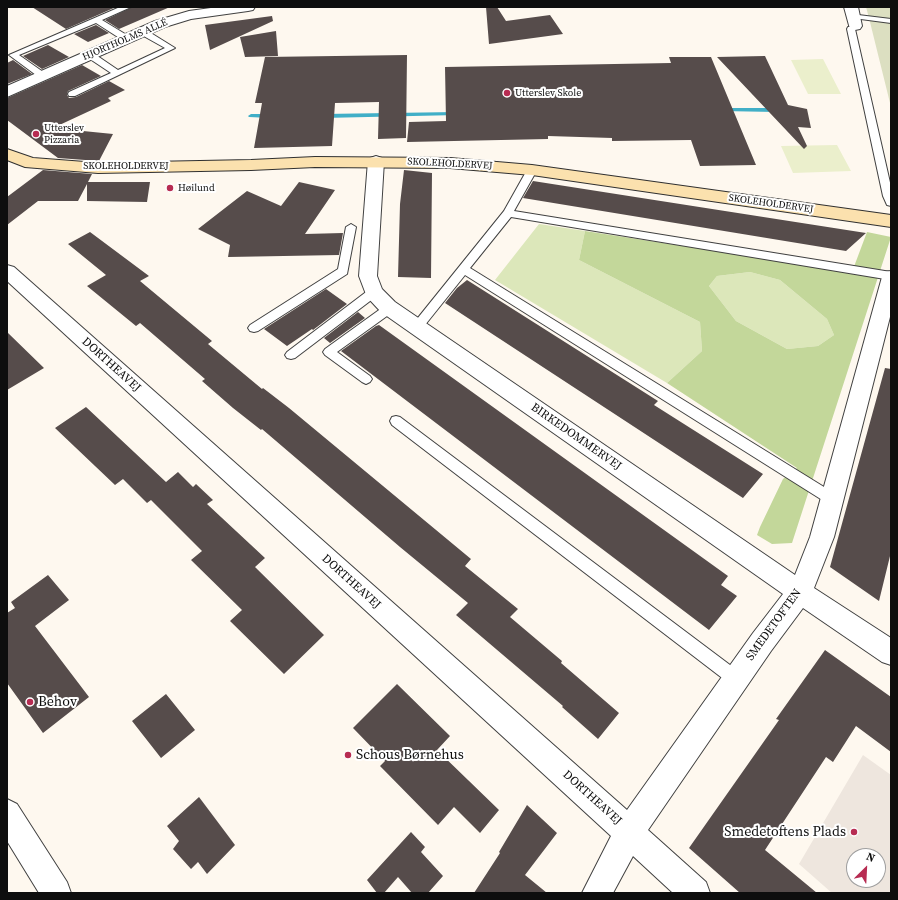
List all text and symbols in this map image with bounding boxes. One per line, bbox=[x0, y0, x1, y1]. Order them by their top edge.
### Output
street label: HJORTHOLMS ALLÉ bbox=[81, 17, 169, 63]
place label: Utterslev Skole bbox=[515, 87, 581, 99]
marker: Utterslev Skole bbox=[502, 88, 512, 98]
place label: Utterslev Pizzaria bbox=[44, 122, 84, 146]
marker: Utterslev Pizzaria bbox=[31, 129, 41, 139]
street label: SKOLEHOLDERVEJ bbox=[407, 156, 493, 172]
street label: SKOLEHOLDERVEJ bbox=[83, 160, 169, 172]
place label: Høilund bbox=[178, 182, 215, 194]
marker: Høilund bbox=[165, 183, 175, 193]
street label: SKOLEHOLDERVEJ bbox=[728, 192, 814, 216]
street label: DORTHEAVEJ bbox=[78, 335, 144, 395]
street label: BIRKEDOMMERVEJ bbox=[528, 400, 624, 474]
street label: DORTHEAVEJ bbox=[318, 552, 384, 612]
street label: SMEDETOFTEN bbox=[743, 586, 805, 664]
place label: Behov bbox=[38, 694, 77, 710]
marker: Behov bbox=[25, 697, 35, 707]
place label: Schous Børnehus bbox=[356, 747, 464, 763]
marker: Schous Børnehus bbox=[343, 750, 353, 760]
street label: DORTHEAVEJ bbox=[559, 768, 625, 828]
place label: Smedetoftens Plads bbox=[724, 824, 846, 840]
marker: Smedetoftens Plads bbox=[849, 827, 859, 837]
north arrow bbox=[846, 848, 886, 888]
text: N bbox=[864, 849, 877, 866]

